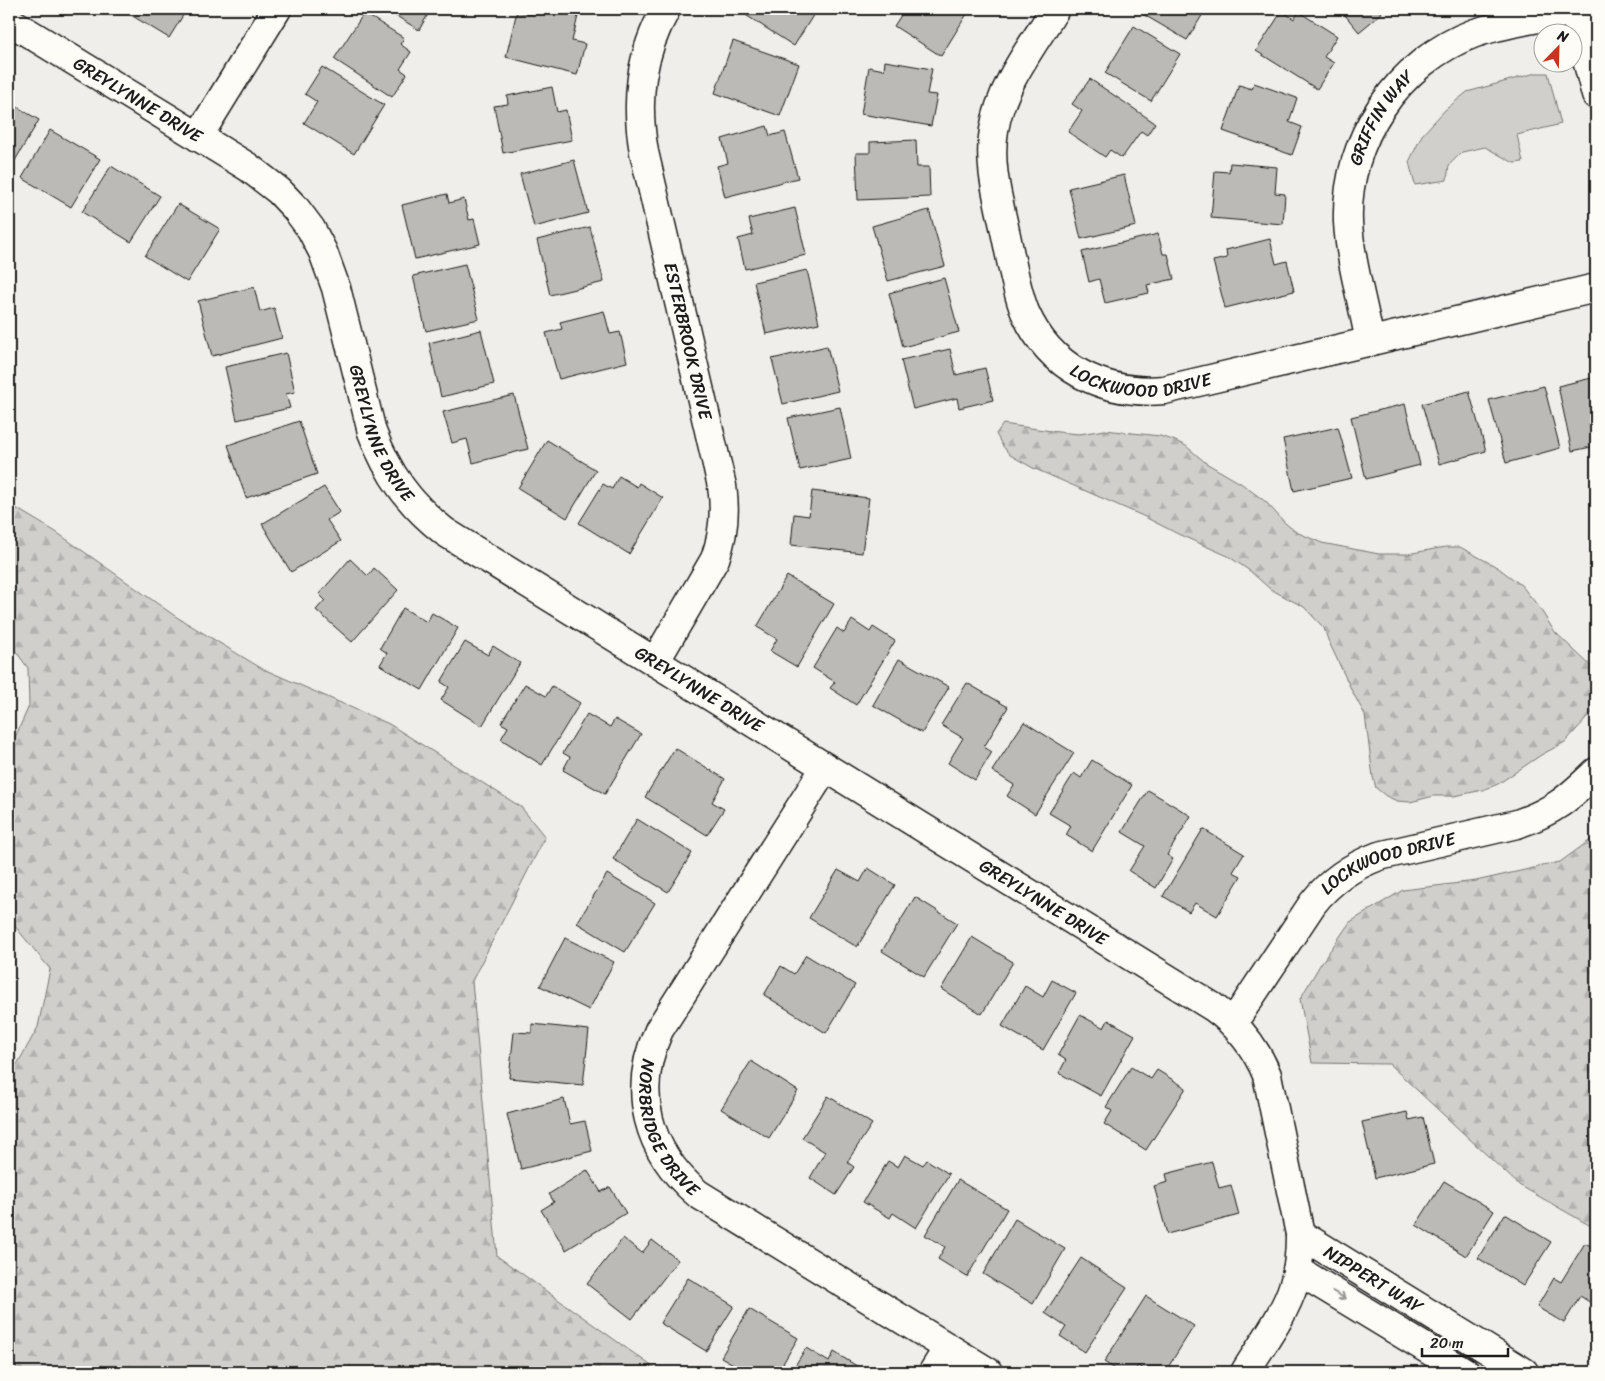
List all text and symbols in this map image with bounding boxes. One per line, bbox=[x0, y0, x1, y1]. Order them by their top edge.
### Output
north arrow bbox=[1532, 22, 1582, 72]
text: N bbox=[1553, 23, 1573, 50]
street label: GREYLYNNE DRIVE bbox=[67, 48, 210, 152]
street label: GRIFFIN WAY bbox=[1340, 61, 1422, 169]
street label: ESTERBROOK DRIVE bbox=[654, 259, 722, 424]
street label: LOCKWOOD DRIVE bbox=[1064, 355, 1215, 407]
street label: GREYLYNNE DRIVE bbox=[340, 361, 423, 510]
street label: GREYLYNNE DRIVE bbox=[628, 637, 771, 742]
street label: LOCKWOOD DRIVE bbox=[1312, 823, 1459, 903]
street label: GREYLYNNE DRIVE bbox=[973, 850, 1115, 955]
street label: NORBRIDGE DRIVE bbox=[629, 1056, 708, 1205]
street label: NIPPERT WAY bbox=[1317, 1236, 1430, 1323]
one-way arrow bbox=[1332, 1291, 1346, 1301]
scale bar bbox=[1422, 1326, 1509, 1358]
text: 20 m bbox=[1430, 1330, 1464, 1356]

